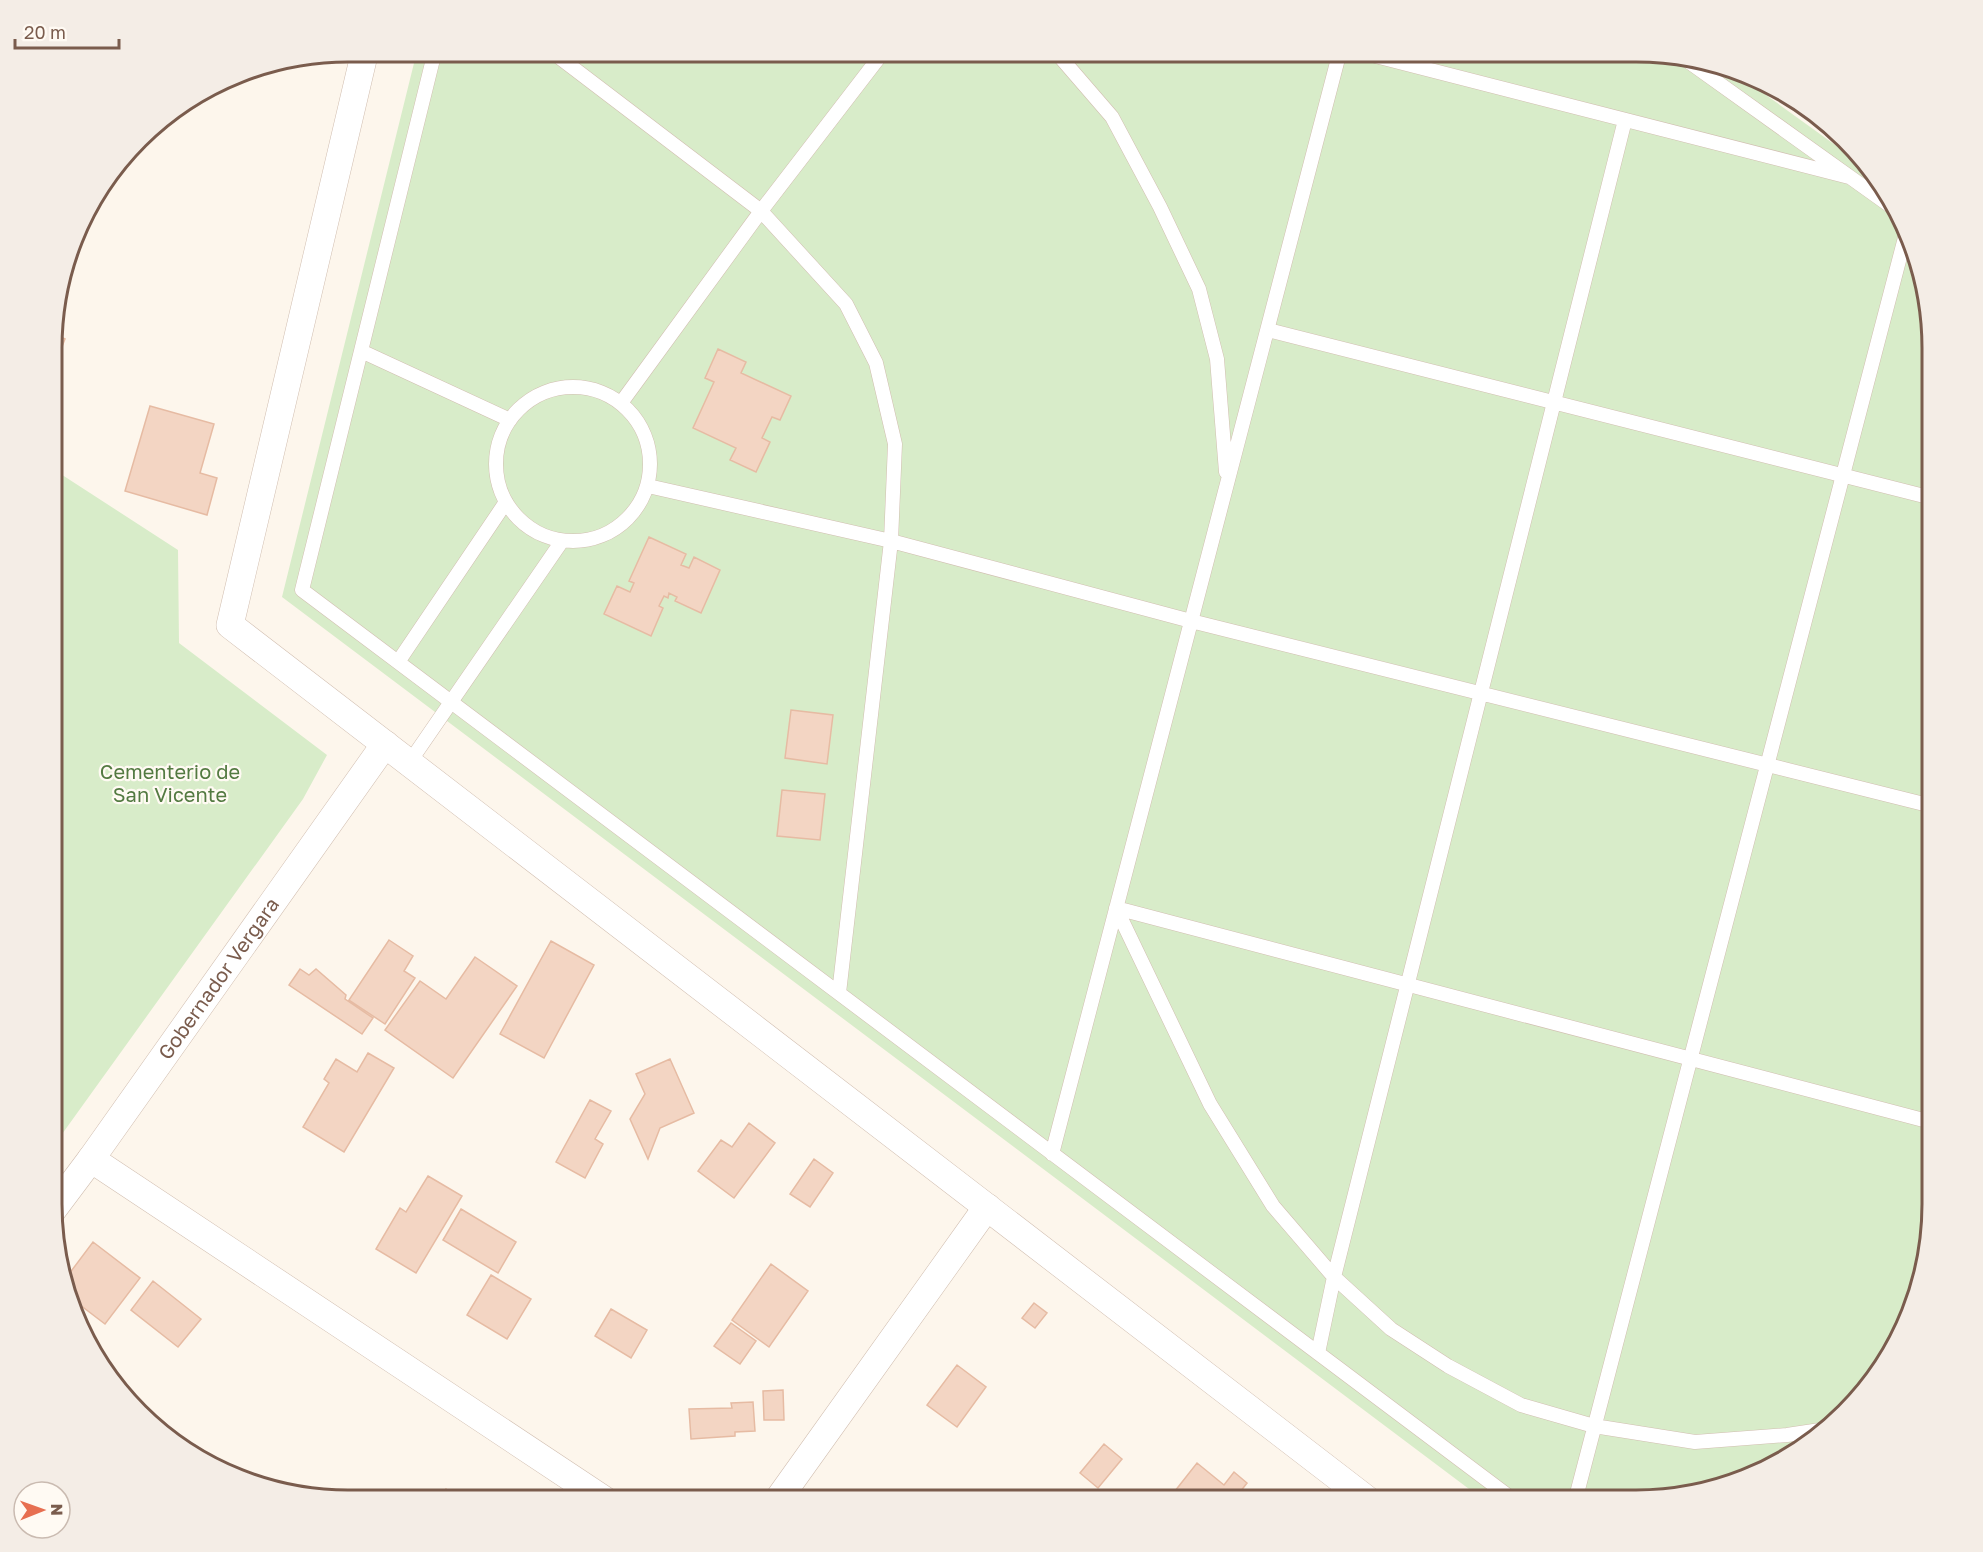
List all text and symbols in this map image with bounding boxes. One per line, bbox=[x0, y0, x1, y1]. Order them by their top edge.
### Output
scale bar bbox=[15, 12, 118, 50]
text: 20 m bbox=[24, 21, 66, 43]
park label: Cementerio de San Vicente bbox=[100, 759, 240, 806]
street label: Gobernador Vergara bbox=[152, 893, 283, 1064]
north arrow bbox=[12, 1480, 72, 1540]
text: N bbox=[47, 1503, 67, 1516]

